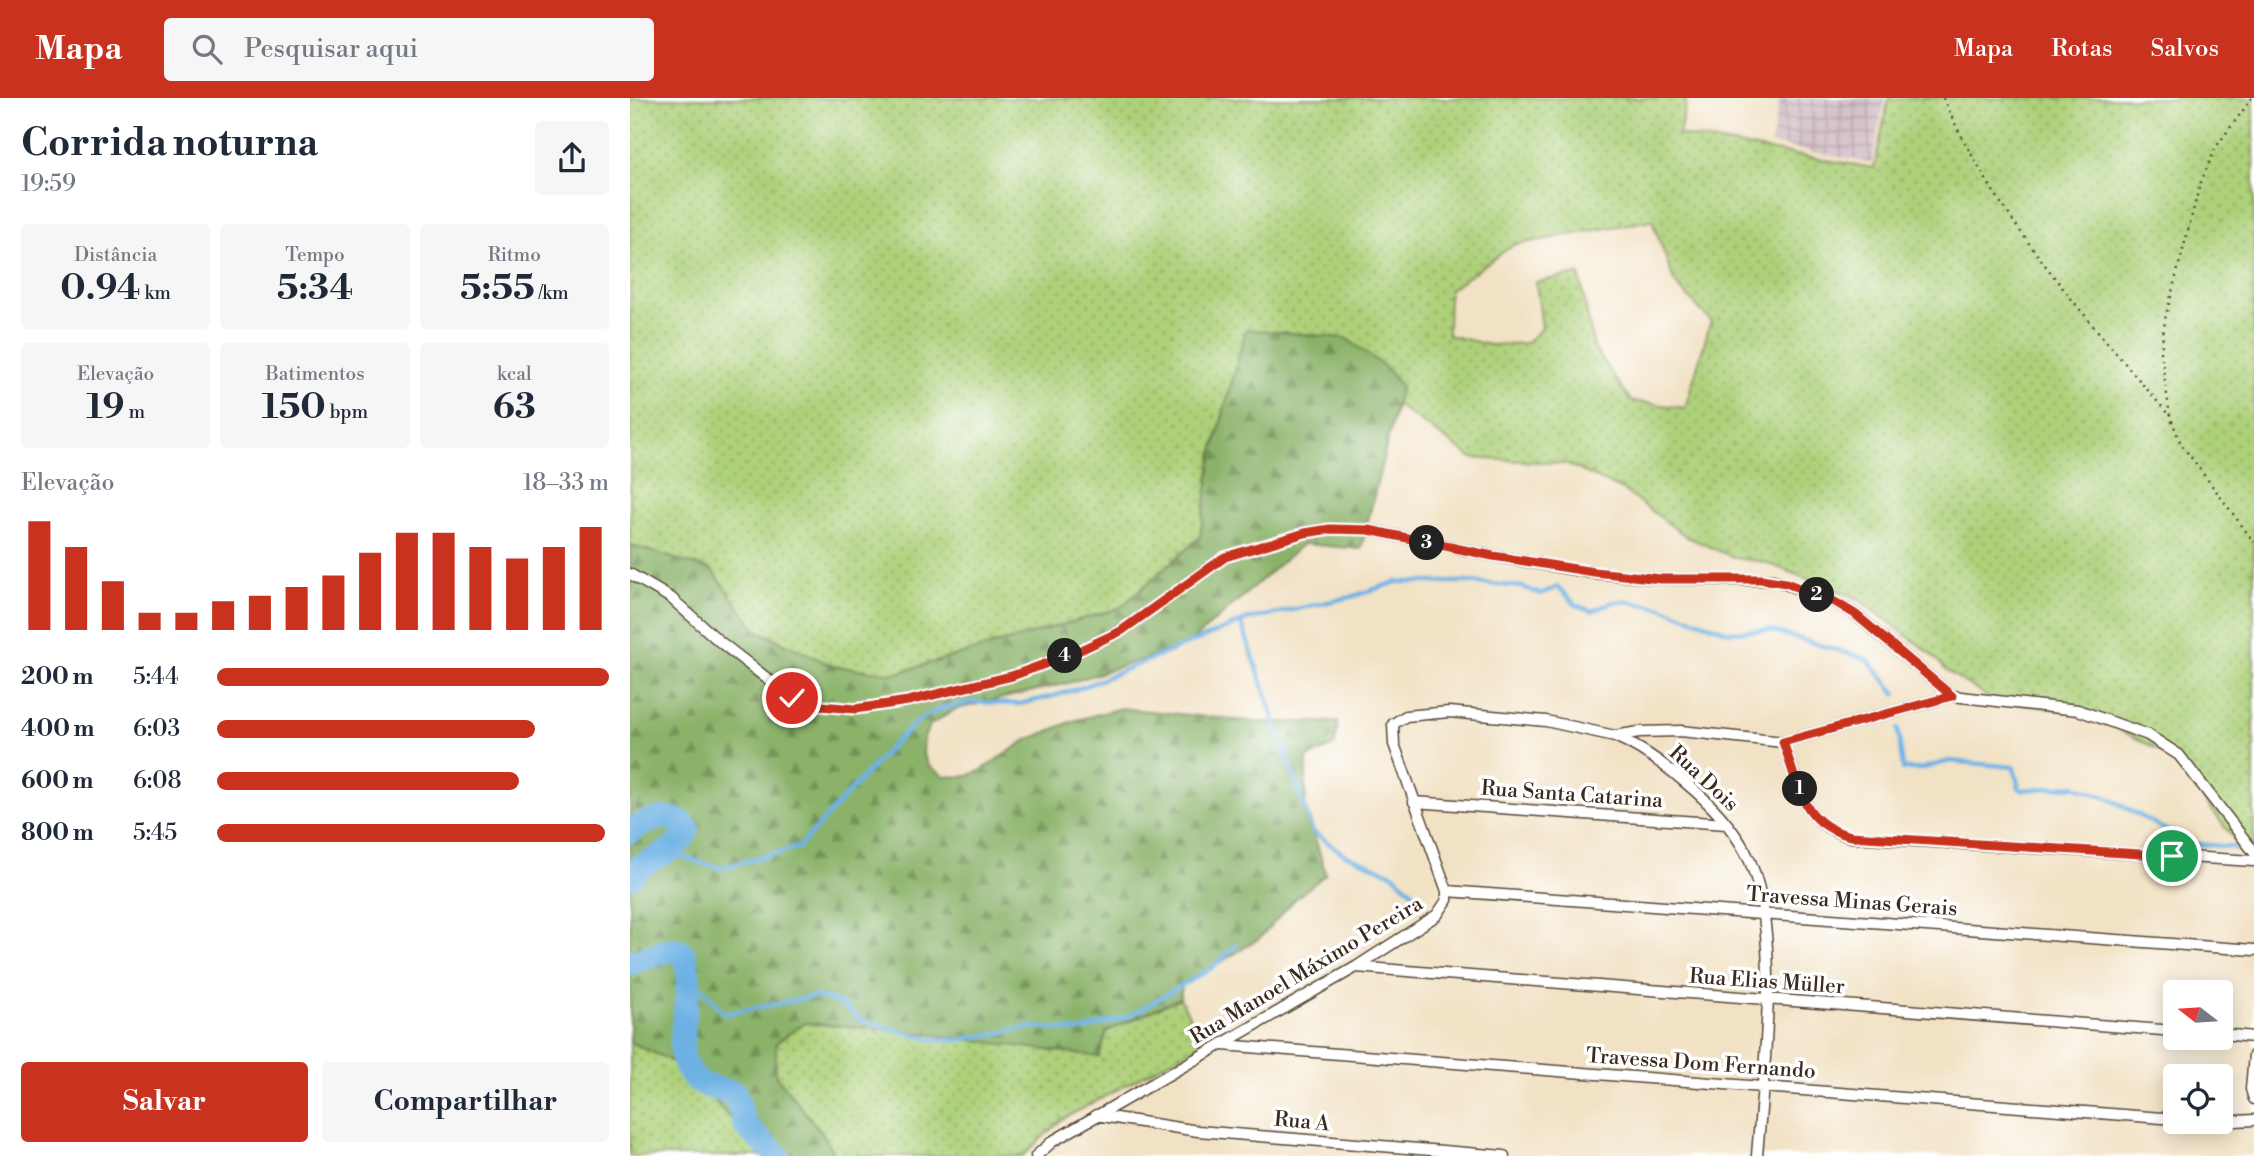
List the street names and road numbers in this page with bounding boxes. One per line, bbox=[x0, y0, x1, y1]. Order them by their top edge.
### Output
street label: Rua Dois bbox=[1663, 740, 1744, 817]
street label: Rua Santa Catarina bbox=[1480, 776, 1664, 814]
street label: Travessa Minas Gerais bbox=[1746, 882, 1958, 922]
street label: Rua Manoel Máximo Pereira bbox=[1185, 891, 1428, 1051]
street label: Rua Elias Müller bbox=[1688, 964, 1846, 1000]
street label: Travessa Dom Fernando bbox=[1585, 1043, 1817, 1085]
street label: Rua A bbox=[1273, 1107, 1331, 1137]

